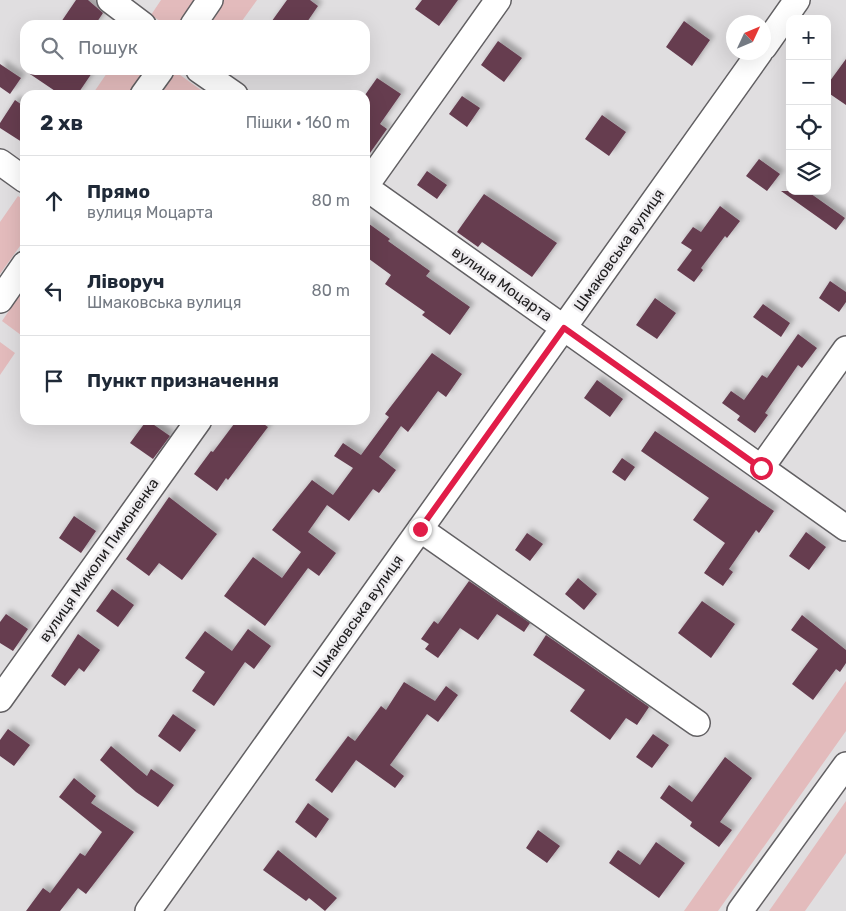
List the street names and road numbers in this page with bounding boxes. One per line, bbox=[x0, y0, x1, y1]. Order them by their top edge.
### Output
street label: Шмаковська вулиця bbox=[570, 186, 668, 314]
street label: вулиця Моцарта bbox=[448, 243, 556, 325]
street label: вулиця Миколи Пимоненка bbox=[36, 475, 162, 645]
street label: Шмаковська вулиця bbox=[309, 552, 407, 680]

